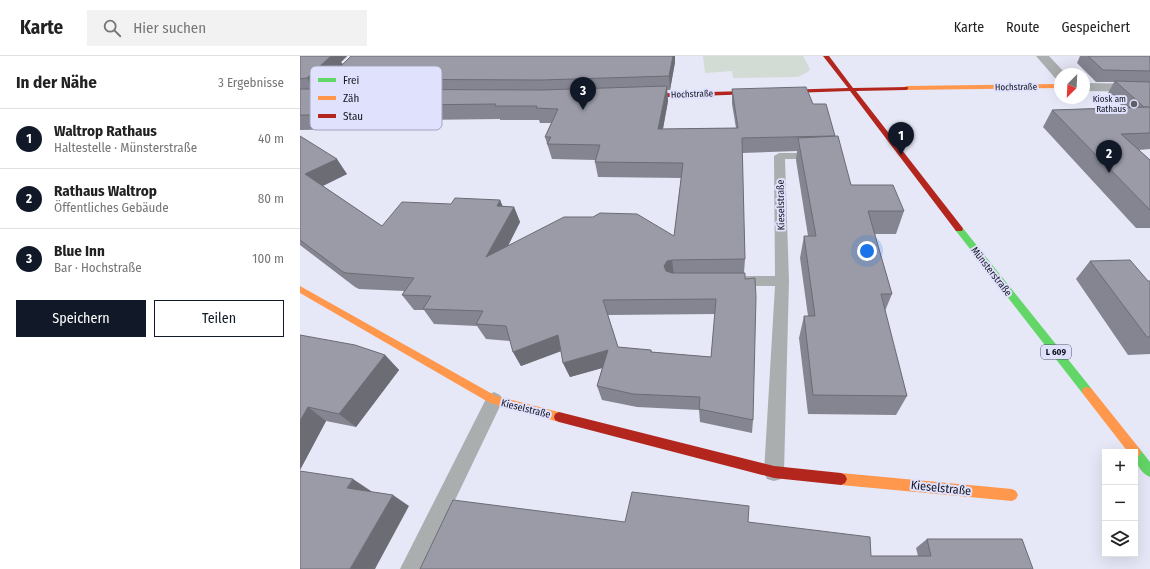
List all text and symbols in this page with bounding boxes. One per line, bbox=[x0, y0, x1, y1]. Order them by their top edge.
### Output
search box bbox=[87, 10, 367, 46]
text: Karte bbox=[20, 16, 63, 39]
icon: search bbox=[101, 17, 123, 39]
text: Hier suchen bbox=[133, 19, 206, 37]
text: Karte bbox=[954, 19, 984, 36]
text: Route bbox=[1006, 19, 1039, 36]
text: Gespeichert bbox=[1061, 19, 1130, 36]
legend bbox=[310, 66, 442, 130]
north arrow bbox=[1054, 68, 1090, 104]
text: In der Nähe bbox=[16, 72, 97, 93]
text: Frei bbox=[343, 74, 359, 87]
text: 3 Ergebnisse bbox=[218, 75, 284, 90]
pin: 3 bbox=[570, 77, 596, 110]
street label: Hochstraße bbox=[995, 82, 1038, 92]
street label: Hochstraße bbox=[671, 88, 714, 100]
text: Zäh bbox=[343, 92, 359, 105]
place label: Kiosk am Rathaus bbox=[1093, 94, 1126, 114]
marker: Kiosk am Rathaus bbox=[1129, 99, 1139, 109]
text: Stau bbox=[343, 110, 363, 123]
text: Waltrop Rathaus bbox=[54, 122, 157, 140]
pin: 1 bbox=[888, 122, 914, 155]
text: 1 bbox=[26, 131, 32, 146]
text: 40 m bbox=[258, 131, 284, 146]
text: Haltestelle · Münsterstraße bbox=[54, 140, 197, 155]
pin: 2 bbox=[1096, 140, 1122, 173]
street label: Kieselstraße bbox=[775, 180, 787, 230]
text: Rathaus Waltrop bbox=[54, 182, 157, 200]
text: 2 bbox=[26, 191, 32, 206]
text: 80 m bbox=[258, 191, 284, 206]
text: Öffentliches Gebäude bbox=[54, 200, 169, 215]
your location bbox=[857, 241, 877, 261]
text: Blue Inn bbox=[54, 242, 105, 260]
street label: Münsterstraße bbox=[968, 245, 1014, 299]
text: 3 bbox=[26, 251, 32, 266]
text: 100 m bbox=[252, 251, 284, 266]
text: Bar · Hochstraße bbox=[54, 260, 142, 275]
button: Speichern bbox=[16, 300, 146, 337]
button: Teilen bbox=[154, 300, 284, 337]
road number: L 609 bbox=[1041, 345, 1071, 359]
street label: Kieselstraße bbox=[500, 397, 552, 421]
map controls bbox=[1102, 449, 1138, 557]
button: + bbox=[1102, 449, 1138, 485]
street label: Kieselstraße bbox=[910, 478, 972, 498]
button: − bbox=[1102, 485, 1138, 521]
button: layers bbox=[1102, 521, 1138, 557]

